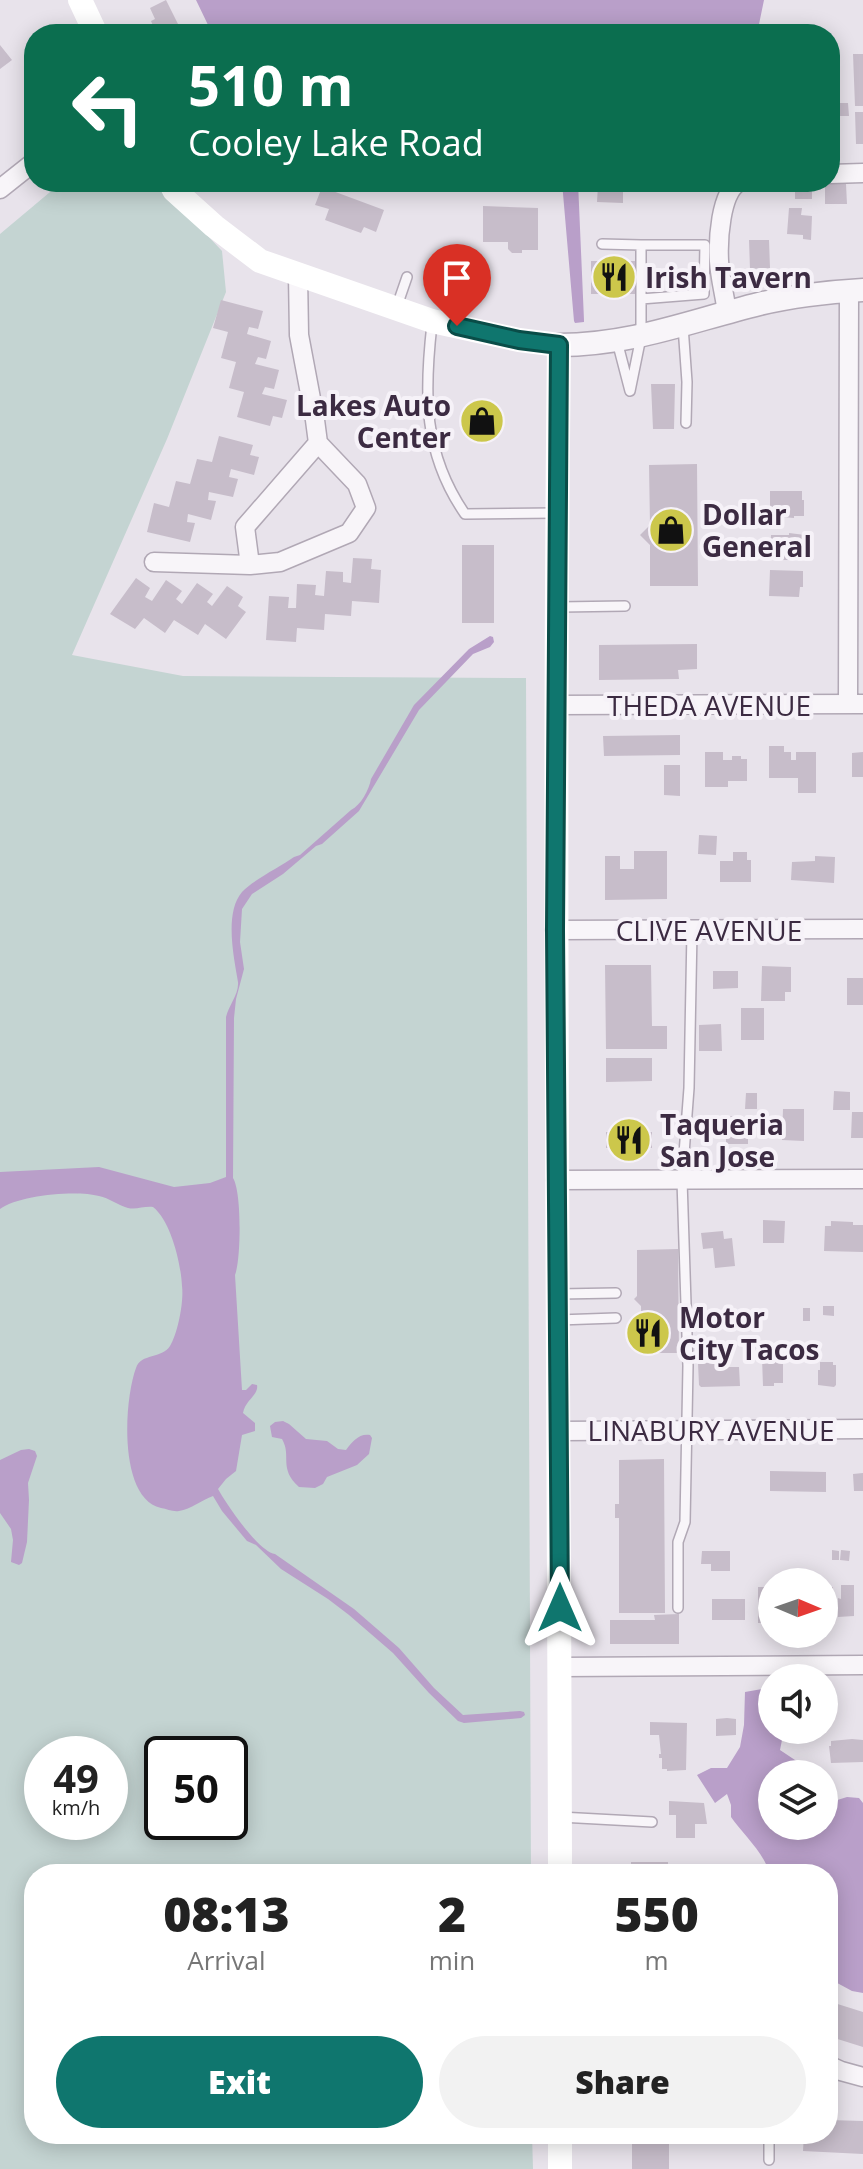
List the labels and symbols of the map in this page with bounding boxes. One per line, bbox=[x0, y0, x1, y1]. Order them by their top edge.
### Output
pin bbox=[423, 244, 491, 326]
restaurant icon: Irish Tavern bbox=[590, 253, 638, 301]
place label: Irish Tavern bbox=[645, 258, 812, 296]
place label: Lakes Auto Center bbox=[296, 386, 451, 456]
shop icon: Lakes Auto Center bbox=[458, 397, 506, 445]
place label: Dollar General bbox=[702, 495, 812, 565]
shop icon: Dollar General bbox=[647, 506, 695, 554]
street label: THEDA AVENUE bbox=[607, 686, 811, 724]
street label: CLIVE AVENUE bbox=[616, 911, 802, 949]
place label: Taqueria San Jose bbox=[660, 1105, 784, 1175]
restaurant icon: Taqueria San Jose bbox=[605, 1116, 653, 1164]
place label: Motor City Tacos bbox=[679, 1298, 820, 1368]
restaurant icon: Motor City Tacos bbox=[624, 1309, 672, 1357]
street label: LINABURY AVENUE bbox=[588, 1411, 834, 1449]
position arrow bbox=[518, 1566, 602, 1650]
north arrow bbox=[758, 1568, 838, 1648]
speed limit sign: 50 bbox=[144, 1736, 248, 1840]

